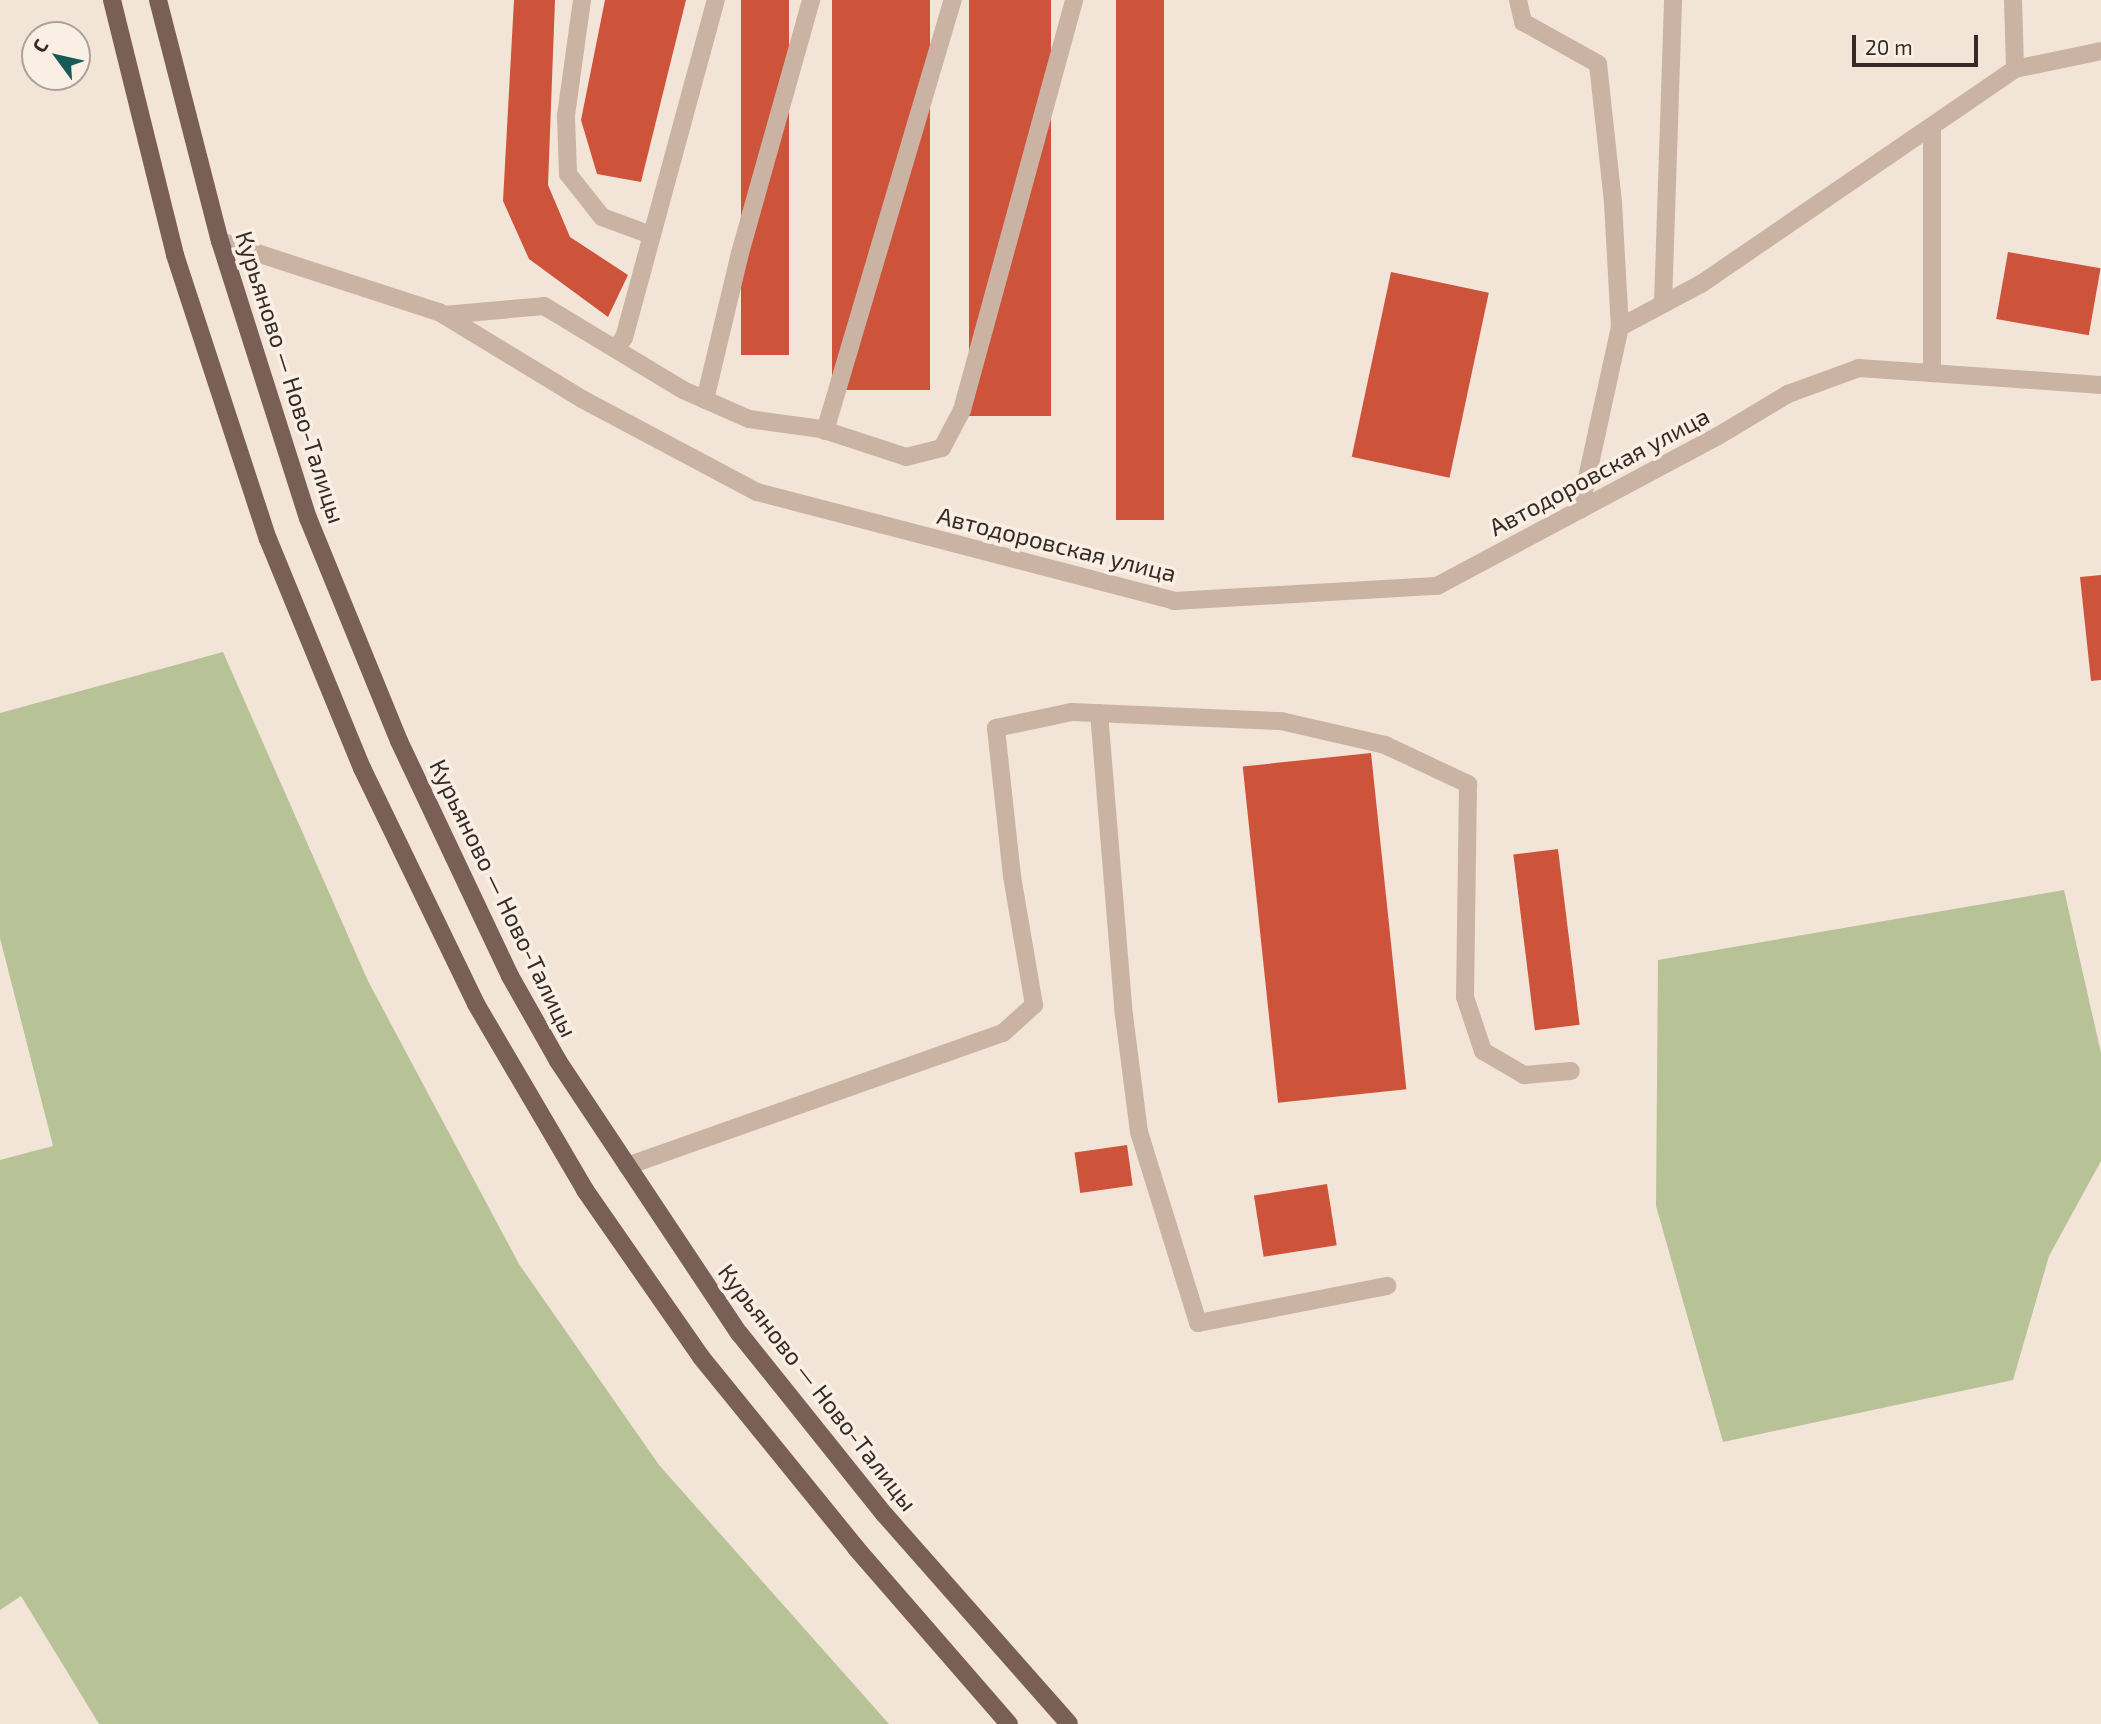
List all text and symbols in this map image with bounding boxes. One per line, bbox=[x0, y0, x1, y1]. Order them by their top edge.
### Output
north arrow bbox=[21, 21, 91, 91]
scale bar bbox=[1856, 21, 1982, 65]
text: С bbox=[27, 34, 52, 56]
text: 20 m bbox=[1865, 34, 1913, 59]
street label: Курьяново — Ново-Талицы bbox=[230, 227, 352, 527]
street label: Автодоровская улица bbox=[1484, 401, 1714, 541]
street label: Автодоровская улица bbox=[935, 500, 1179, 588]
street label: Курьяново — Ново-Талицы bbox=[424, 754, 584, 1042]
street label: Курьяново — Ново-Талицы bbox=[713, 1258, 923, 1516]

